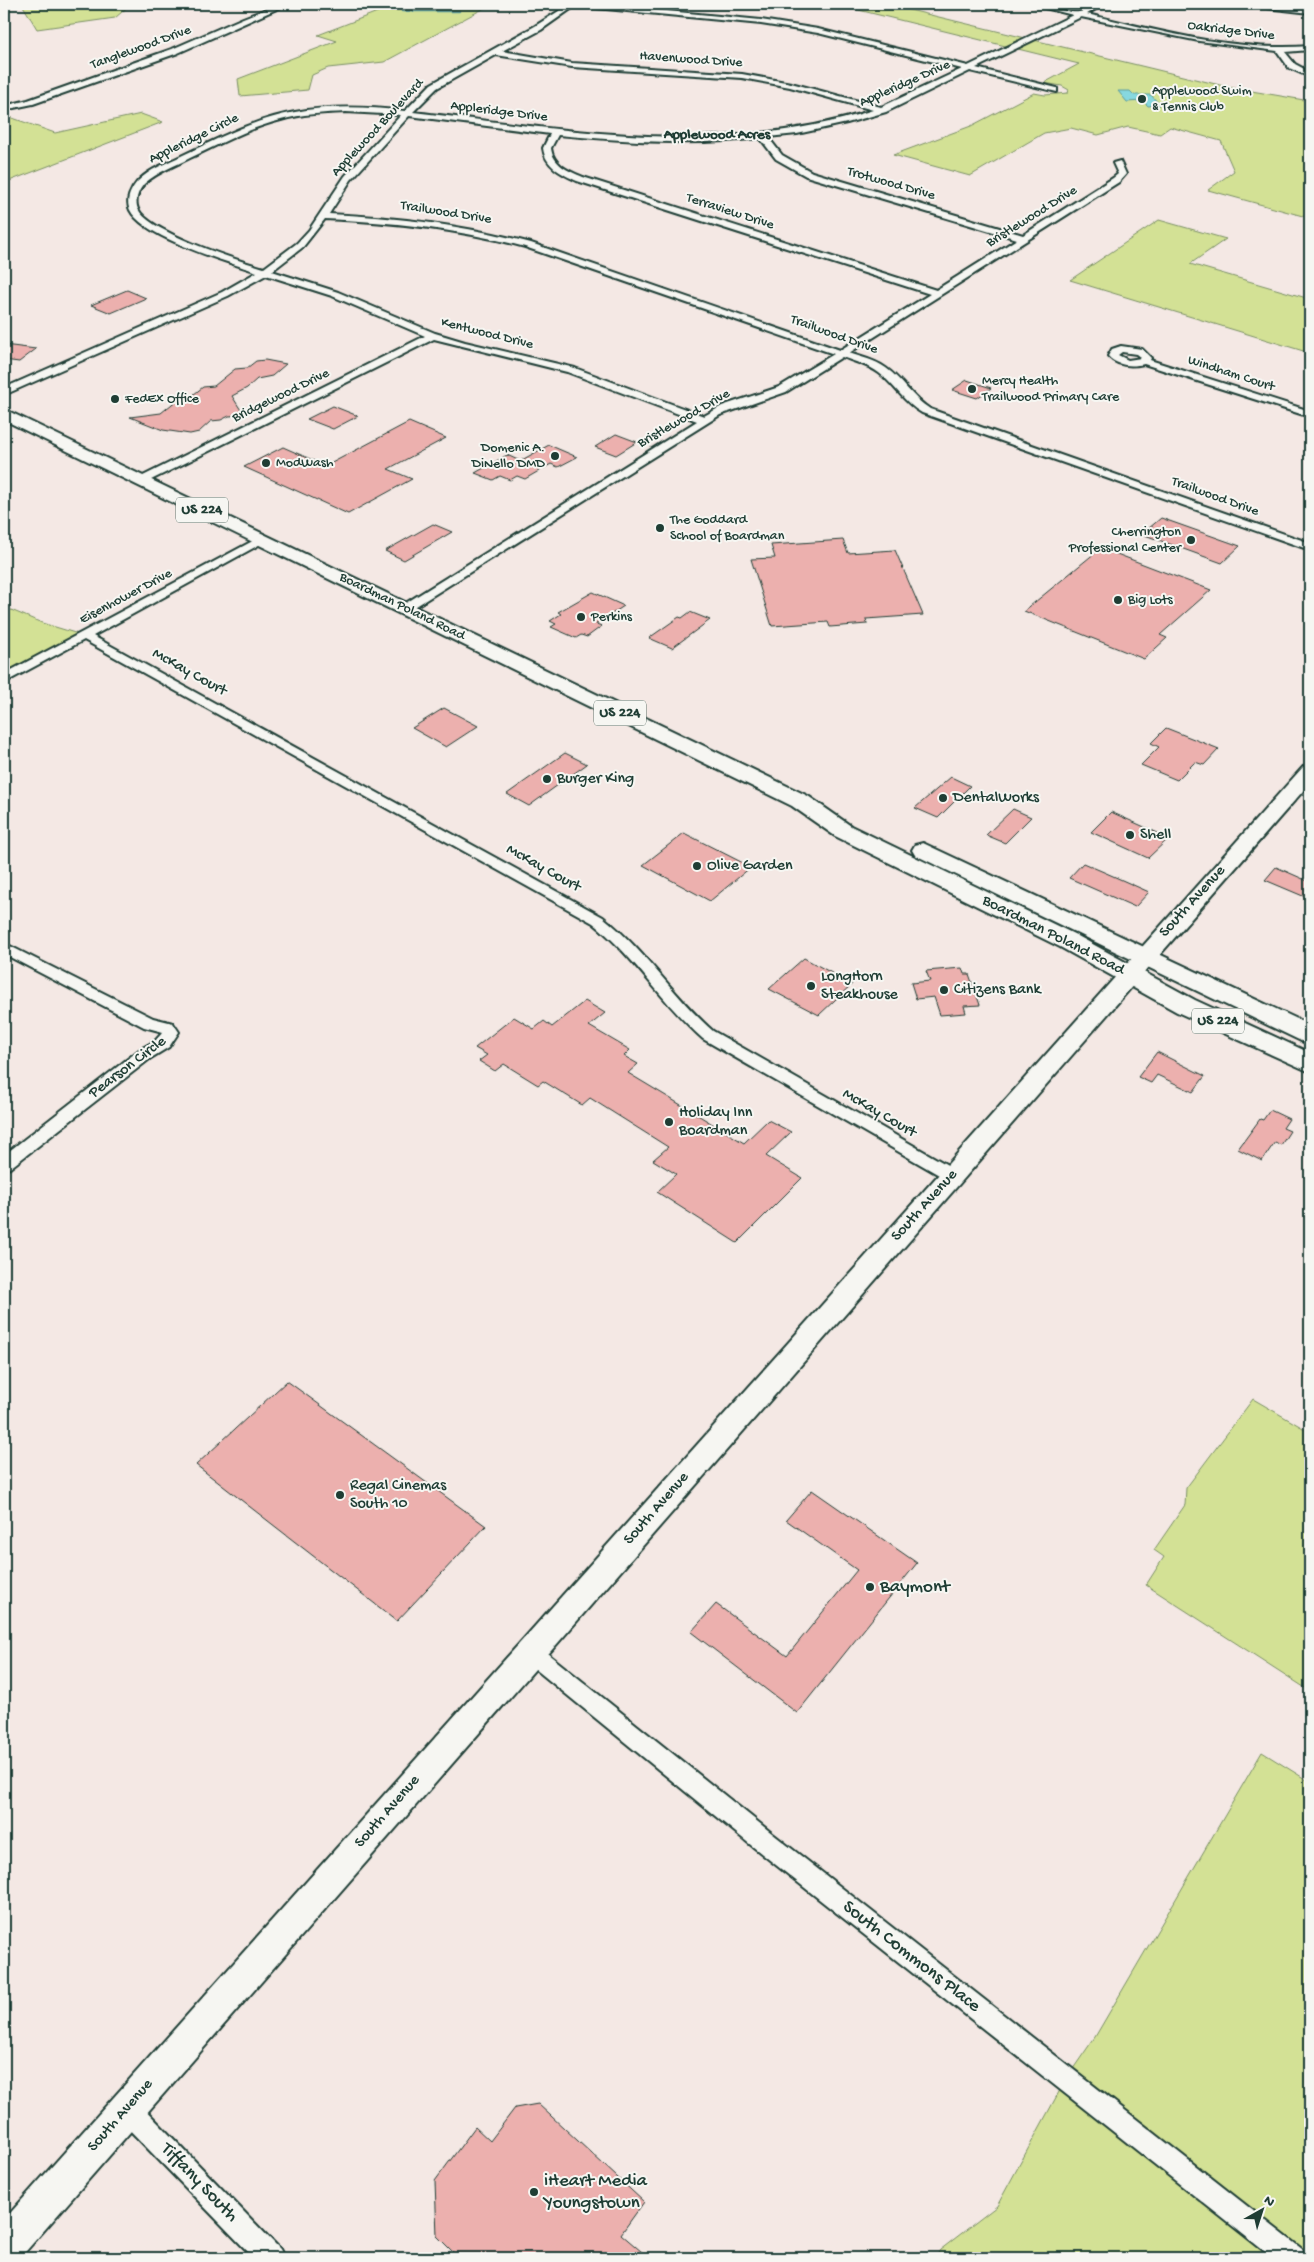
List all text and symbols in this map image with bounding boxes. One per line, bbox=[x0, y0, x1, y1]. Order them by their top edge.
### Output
street label: Oakridge Drive bbox=[1186, 17, 1276, 45]
street label: Tanglewood Drive bbox=[88, 22, 194, 74]
street label: Havenwood Drive bbox=[639, 48, 744, 72]
street label: Appleridge Drive bbox=[857, 56, 954, 112]
street label: Applewood Boulevard bbox=[328, 74, 429, 180]
place label: Applewood Swim & Tennis Club bbox=[1152, 83, 1252, 116]
marker: Applewood Swim & Tennis Club bbox=[1136, 93, 1148, 105]
street label: Appleridge Drive bbox=[450, 98, 549, 126]
street label: Appleridge Circle bbox=[146, 110, 242, 168]
district label: Applewood Acres bbox=[663, 126, 772, 144]
street label: Trotwood Drive bbox=[844, 163, 938, 205]
street label: Bristlewood Drive bbox=[983, 182, 1081, 252]
street label: Terraview Drive bbox=[683, 189, 777, 234]
street label: Trailwood Drive bbox=[398, 197, 493, 229]
street label: Trailwood Drive bbox=[787, 311, 881, 359]
street label: Kentwood Drive bbox=[439, 314, 536, 354]
street label: Windham Court bbox=[1185, 352, 1278, 396]
street label: Bridgewood Drive bbox=[229, 365, 333, 427]
place label: Mercy Health Trailwood Primary Care bbox=[981, 373, 1120, 406]
marker: Mercy Health Trailwood Primary Care bbox=[966, 383, 978, 395]
street label: Bristlewood Drive bbox=[634, 385, 734, 453]
place label: FedEx Office bbox=[124, 391, 200, 408]
marker: FedEx Office bbox=[109, 393, 121, 405]
place label: Domenic A. DiNello DMD bbox=[471, 440, 546, 473]
marker: Domenic A. DiNello DMD bbox=[549, 450, 561, 462]
place label: ModWash bbox=[276, 455, 334, 472]
marker: ModWash bbox=[260, 457, 272, 469]
street label: Trailwood Drive bbox=[1168, 473, 1262, 521]
road number: US 224 bbox=[176, 498, 228, 522]
place label: The Goddard School of Boardman bbox=[669, 512, 785, 545]
marker: The Goddard School of Boardman bbox=[654, 522, 666, 534]
place label: Cherrington Professional Center bbox=[1068, 524, 1182, 557]
marker: Cherrington Professional Center bbox=[1185, 534, 1197, 546]
street label: Eisenhower Drive bbox=[77, 565, 176, 629]
street label: Boardman Poland Road bbox=[336, 569, 469, 646]
place label: Big Lots bbox=[1127, 592, 1174, 609]
marker: Big Lots bbox=[1112, 594, 1124, 606]
place label: Perkins bbox=[590, 609, 633, 626]
marker: Perkins bbox=[575, 611, 587, 623]
street label: McKay Court bbox=[148, 645, 231, 702]
road number: US 224 bbox=[594, 700, 646, 726]
place label: Burger King bbox=[556, 770, 634, 789]
marker: Burger King bbox=[541, 773, 553, 785]
place label: DentalWorks bbox=[952, 789, 1040, 808]
marker: DentalWorks bbox=[937, 792, 949, 804]
place label: Shell bbox=[1140, 826, 1171, 845]
marker: Shell bbox=[1124, 829, 1136, 841]
street label: McKay Court bbox=[502, 841, 585, 898]
place label: Olive Garden bbox=[707, 857, 793, 876]
marker: Olive Garden bbox=[691, 860, 703, 872]
street label: South Avenue bbox=[1156, 862, 1231, 942]
street label: Boardman Poland Road bbox=[978, 891, 1129, 981]
place label: LongHorn Steakhouse bbox=[821, 968, 899, 1005]
marker: LongHorn Steakhouse bbox=[805, 980, 817, 992]
place label: Citizens Bank bbox=[954, 981, 1042, 1000]
marker: Citizens Bank bbox=[938, 984, 950, 996]
road number: US 224 bbox=[1192, 1008, 1244, 1034]
street label: Pearson Circle bbox=[85, 1032, 171, 1104]
street label: McKay Court bbox=[838, 1085, 921, 1144]
place label: Holiday Inn Boardman bbox=[678, 1104, 753, 1141]
marker: Holiday Inn Boardman bbox=[663, 1116, 675, 1128]
street label: South Avenue bbox=[888, 1166, 963, 1246]
street label: South Avenue bbox=[620, 1468, 694, 1549]
place label: Regal Cinemas South 10 bbox=[350, 1477, 447, 1514]
marker: Regal Cinemas South 10 bbox=[334, 1489, 346, 1501]
place label: Baymont bbox=[879, 1576, 952, 1599]
marker: Baymont bbox=[864, 1581, 876, 1593]
street label: South Avenue bbox=[351, 1771, 425, 1852]
street label: South Commons Place bbox=[837, 1896, 985, 2018]
street label: South Avenue bbox=[84, 2075, 158, 2156]
street label: Tiffany South bbox=[155, 2138, 243, 2228]
place label: iHeart Media Youngstown bbox=[542, 2170, 649, 2215]
north arrow bbox=[1236, 2184, 1286, 2234]
marker: iHeart Media Youngstown bbox=[528, 2186, 540, 2198]
text: N bbox=[1260, 2192, 1278, 2211]

